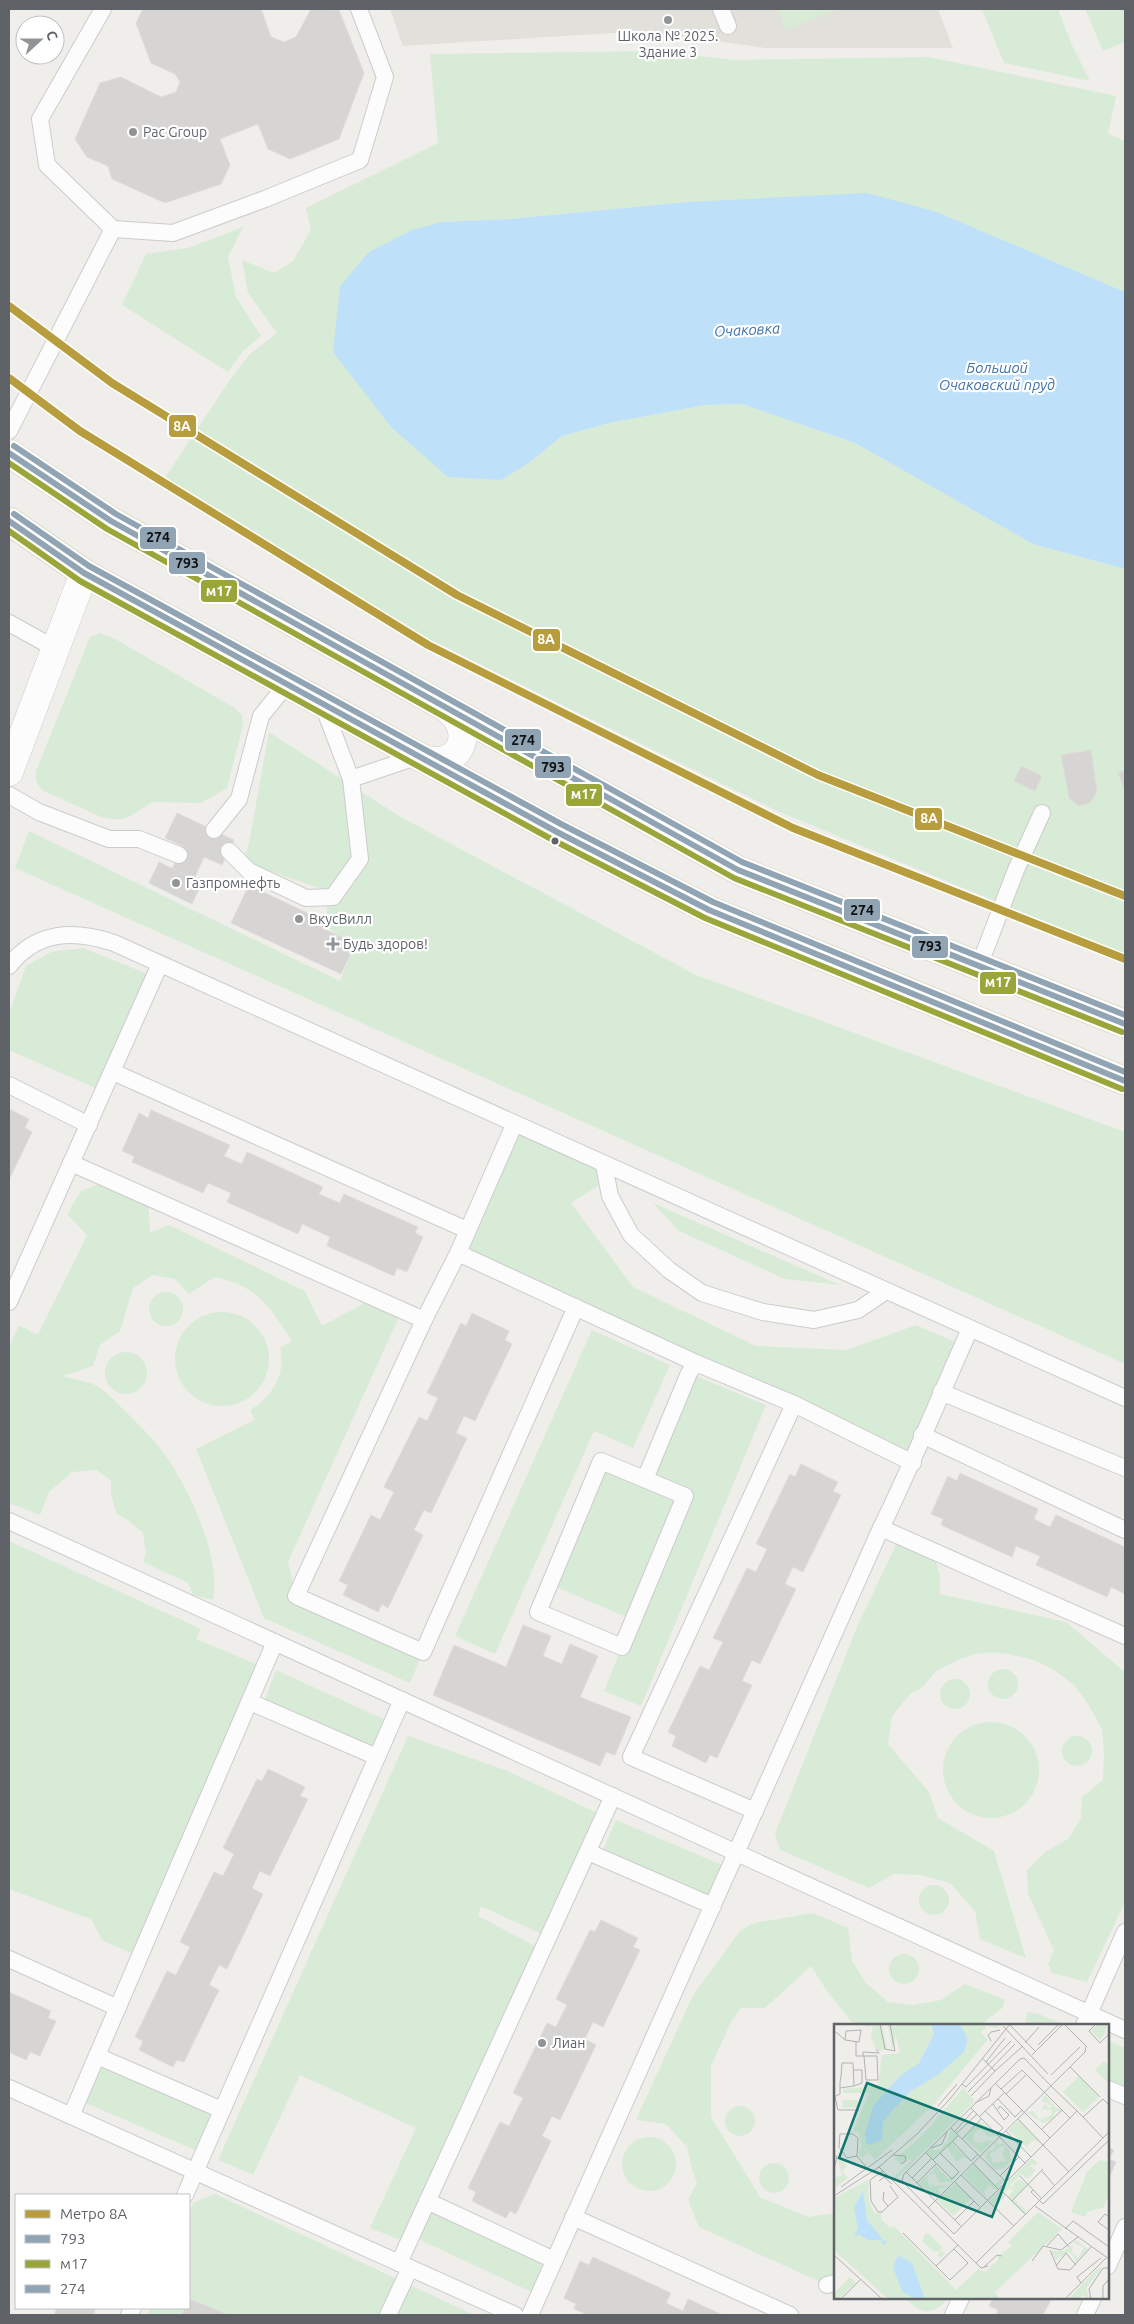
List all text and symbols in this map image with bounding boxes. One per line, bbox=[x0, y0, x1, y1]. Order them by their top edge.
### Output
marker: Школа № 2025. Здание 3 bbox=[662, 14, 674, 26]
north arrow bbox=[15, 15, 65, 65]
text: С bbox=[43, 28, 61, 42]
place label: Школа № 2025. Здание 3 bbox=[618, 28, 718, 60]
place label: Pac Group bbox=[143, 124, 207, 140]
marker: Pac Group bbox=[127, 126, 139, 138]
water label: Очаковка bbox=[713, 319, 780, 340]
water label: Большой Очаковский пруд bbox=[939, 359, 1055, 393]
line badge: 8А bbox=[168, 414, 197, 438]
text: 8А bbox=[173, 418, 191, 434]
line badge: 274 bbox=[139, 526, 177, 550]
text: 274 bbox=[146, 529, 170, 545]
line badge: 793 bbox=[168, 551, 206, 575]
text: 793 bbox=[175, 555, 199, 571]
line badge: м17 bbox=[200, 579, 238, 603]
text: м17 bbox=[206, 583, 232, 599]
line badge: 8А bbox=[532, 628, 561, 652]
text: 8А bbox=[537, 631, 555, 647]
line badge: 274 bbox=[504, 728, 542, 752]
text: 274 bbox=[511, 732, 535, 748]
line badge: 793 bbox=[534, 755, 572, 779]
text: 793 bbox=[541, 759, 565, 775]
line badge: м17 bbox=[565, 783, 603, 807]
text: м17 bbox=[571, 786, 597, 802]
line badge: 8А bbox=[914, 807, 943, 831]
text: 8А bbox=[920, 810, 938, 826]
unlabelled marker bbox=[550, 836, 560, 846]
place label: Газпромнефть bbox=[186, 875, 280, 891]
marker: Газпромнефть bbox=[170, 877, 182, 889]
line badge: 274 bbox=[843, 898, 881, 922]
text: 274 bbox=[850, 902, 874, 918]
place label: ВкусВилл bbox=[309, 911, 372, 927]
marker: ВкусВилл bbox=[293, 913, 305, 925]
line badge: 793 bbox=[911, 935, 949, 959]
place label: Будь здоров! bbox=[343, 936, 428, 952]
marker: Будь здоров! bbox=[327, 938, 339, 950]
text: 793 bbox=[918, 938, 942, 954]
line badge: м17 bbox=[979, 971, 1017, 995]
text: м17 bbox=[985, 974, 1011, 990]
inset map bbox=[834, 2024, 1109, 2299]
place label: Лиан bbox=[552, 2035, 585, 2051]
marker: Лиан bbox=[536, 2037, 548, 2049]
legend bbox=[15, 2194, 190, 2309]
text: Метро 8А bbox=[60, 2205, 127, 2222]
text: 793 bbox=[60, 2230, 85, 2247]
text: м17 bbox=[60, 2255, 88, 2272]
text: 274 bbox=[60, 2280, 85, 2297]

